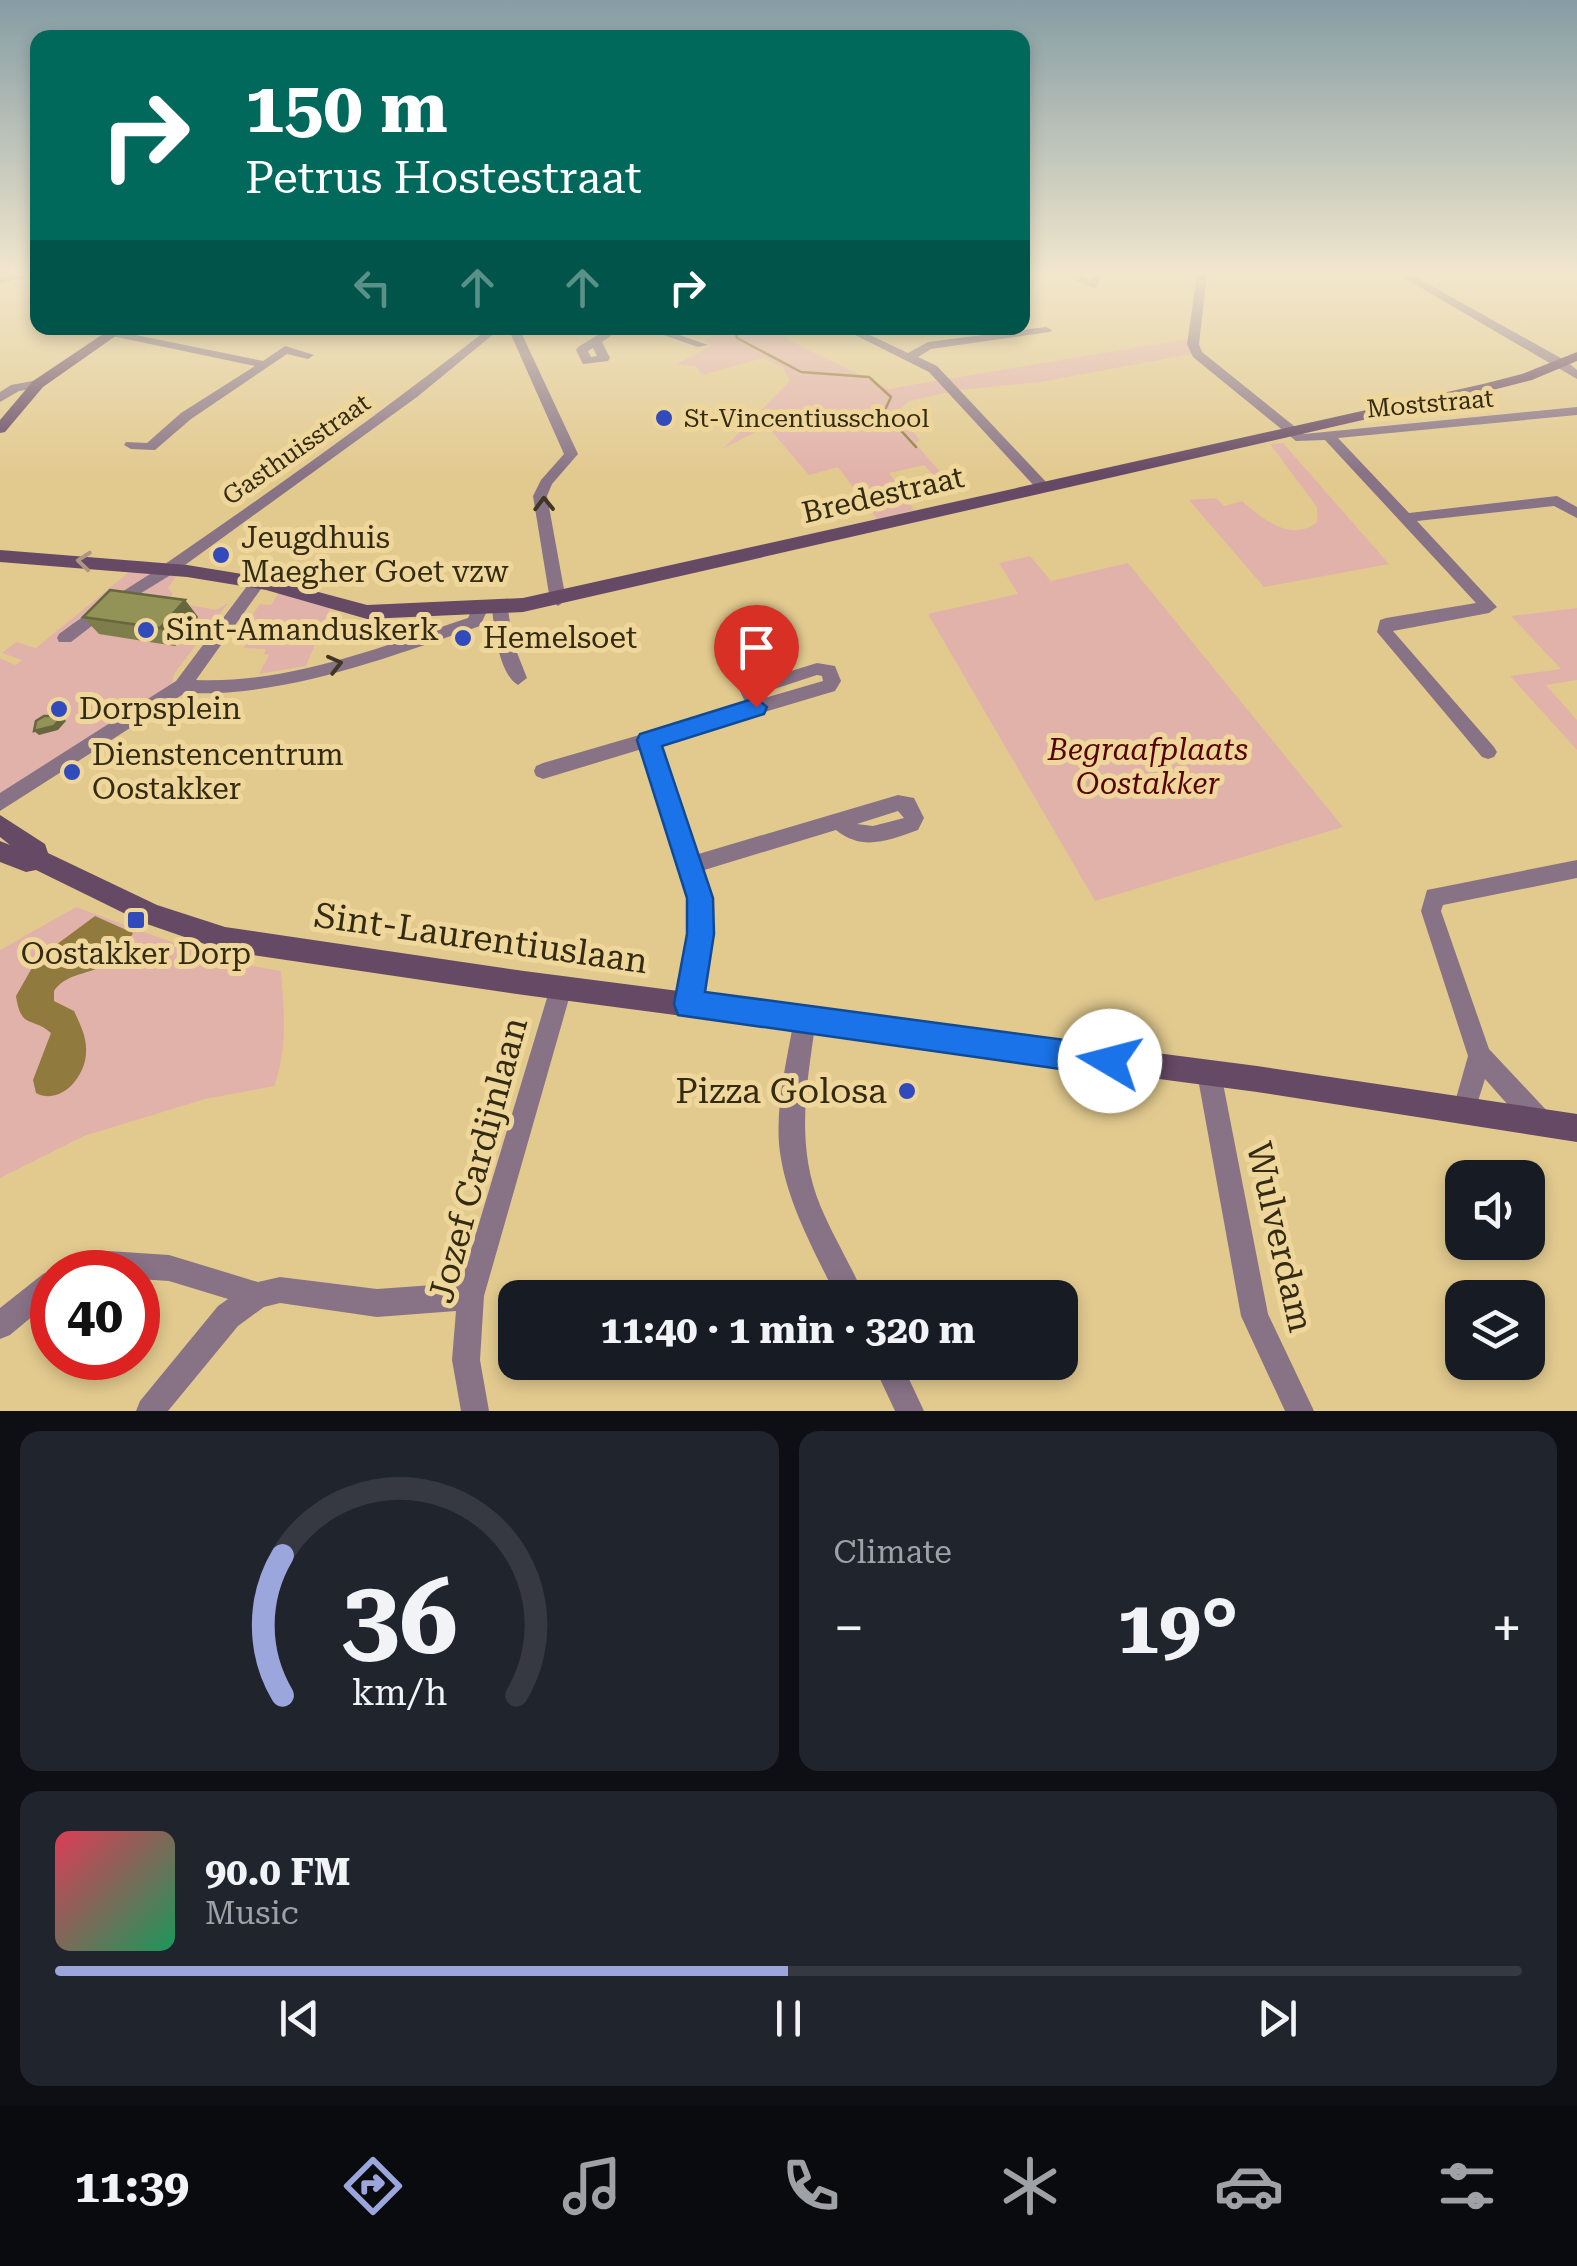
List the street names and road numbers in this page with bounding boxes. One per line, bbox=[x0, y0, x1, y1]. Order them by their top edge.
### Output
street label: Moststraat bbox=[1365, 384, 1495, 423]
street label: Gasthuisstraat bbox=[217, 388, 375, 511]
street label: Bredestraat bbox=[799, 459, 967, 530]
street label: Sint-Laurentiuslaan bbox=[312, 895, 650, 982]
street label: Jozef Cardijnlaan bbox=[421, 1013, 536, 1307]
street label: Wulverdam bbox=[1238, 1138, 1321, 1336]

